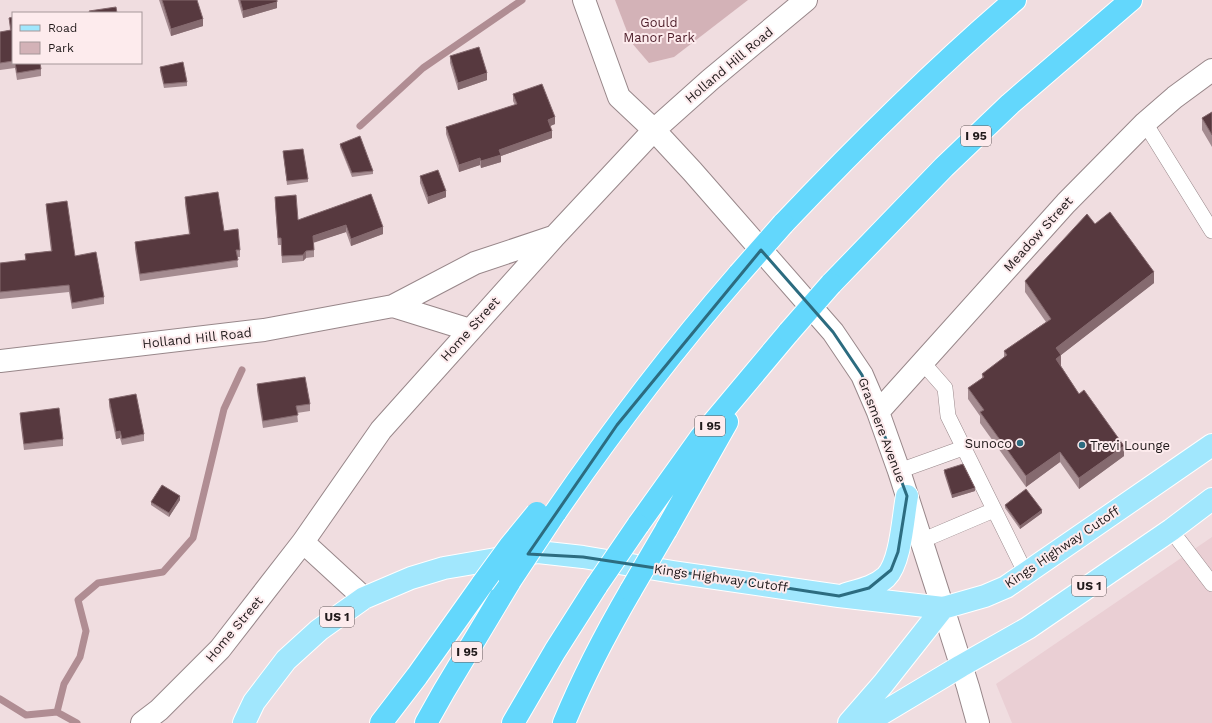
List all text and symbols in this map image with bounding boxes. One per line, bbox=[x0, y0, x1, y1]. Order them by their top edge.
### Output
legend bbox=[12, 12, 142, 64]
park label: Gould Manor Park bbox=[623, 15, 695, 45]
text: Road bbox=[48, 21, 77, 35]
street label: Holland Hill Road bbox=[682, 24, 776, 106]
text: Park bbox=[48, 41, 74, 55]
road number: I 95 bbox=[961, 126, 991, 146]
street label: Meadow Street bbox=[1000, 193, 1076, 275]
street label: Home Street bbox=[437, 294, 503, 364]
street label: Holland Hill Road bbox=[142, 325, 252, 351]
street label: Grasmere Avenue bbox=[855, 375, 909, 485]
road number: I 95 bbox=[695, 416, 725, 436]
place label: Sunoco bbox=[965, 436, 1012, 451]
marker: Sunoco bbox=[1015, 438, 1025, 448]
place label: Trevi Lounge bbox=[1090, 438, 1170, 453]
marker: Trevi Lounge bbox=[1077, 440, 1087, 450]
street label: Kings Highway Cutoff bbox=[1002, 503, 1123, 591]
street label: Kings Highway Cutoff bbox=[653, 561, 790, 595]
road number: US 1 bbox=[1072, 576, 1106, 596]
street label: Home Street bbox=[202, 593, 266, 665]
road number: US 1 bbox=[320, 607, 354, 627]
road number: I 95 bbox=[452, 642, 482, 662]

